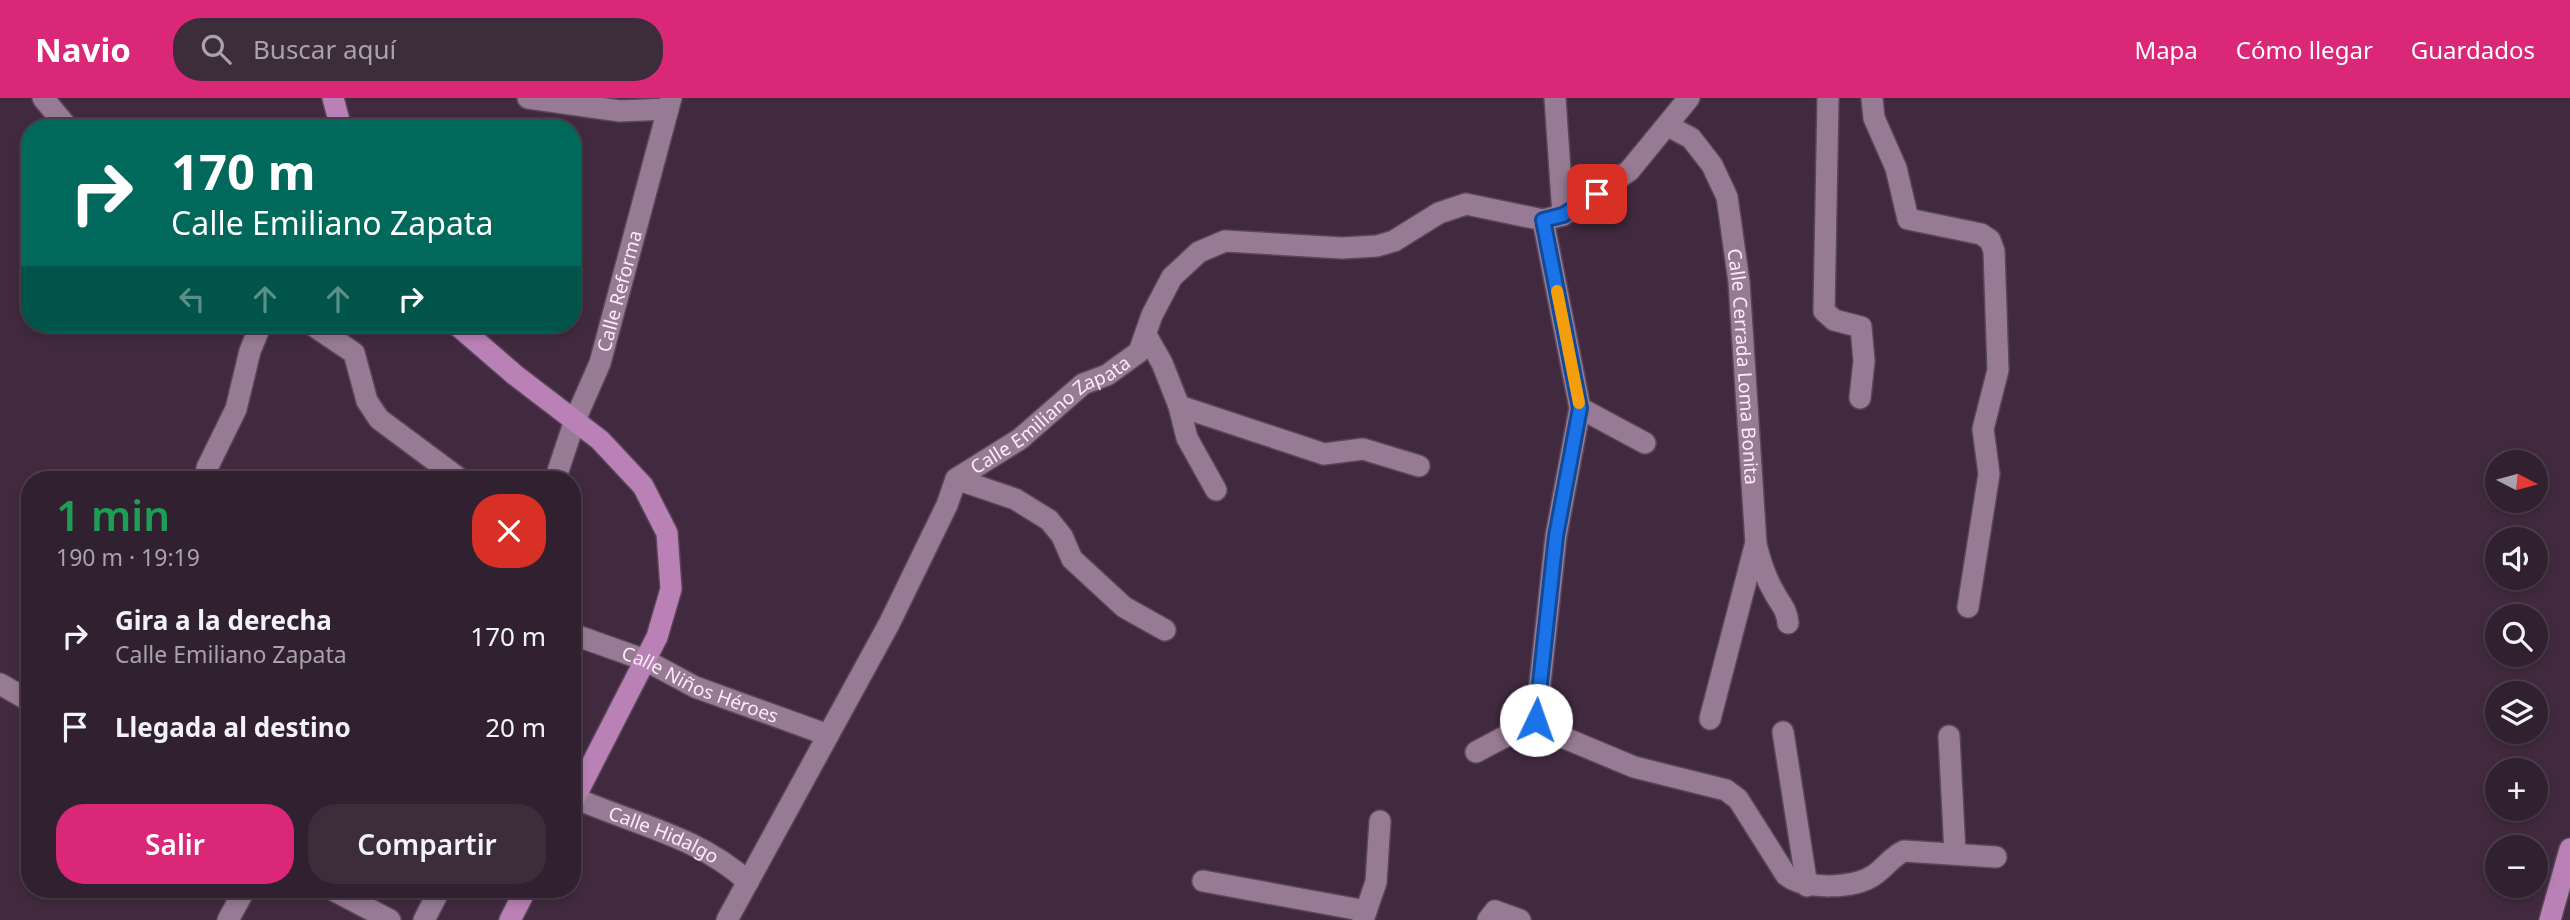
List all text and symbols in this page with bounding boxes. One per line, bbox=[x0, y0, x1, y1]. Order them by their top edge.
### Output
search box bbox=[173, 18, 663, 81]
text: Navio bbox=[35, 27, 131, 72]
icon: search bbox=[197, 30, 235, 68]
text: Buscar aquí bbox=[253, 31, 396, 67]
text: Mapa bbox=[2134, 33, 2198, 66]
text: Cómo llegar bbox=[2236, 33, 2373, 66]
text: Guardados bbox=[2411, 33, 2535, 66]
text: 170 m bbox=[171, 138, 316, 204]
icon: right bbox=[56, 147, 147, 238]
pin bbox=[1567, 164, 1627, 224]
icon: arrive bbox=[1578, 175, 1616, 213]
text: Calle Emiliano Zapata bbox=[171, 201, 493, 244]
street label: Calle Reforma bbox=[591, 227, 648, 355]
street label: Calle Cerrada Loma Bonita bbox=[1721, 247, 1765, 486]
icon: left bbox=[173, 280, 211, 318]
icon: ahead bbox=[246, 280, 284, 318]
icon: ahead bbox=[319, 280, 357, 318]
icon: right bbox=[392, 280, 430, 318]
street label: Calle Emiliano Zapata bbox=[965, 349, 1135, 480]
north arrow bbox=[2485, 450, 2548, 513]
map controls bbox=[2485, 450, 2548, 898]
text: 1 min bbox=[56, 486, 170, 543]
button: close bbox=[472, 494, 546, 568]
button: sound bbox=[2485, 527, 2548, 590]
text: 190 m · 19:19 bbox=[56, 541, 200, 573]
text: Gira a la derecha bbox=[115, 602, 332, 638]
button: search bbox=[2485, 604, 2548, 667]
icon: right bbox=[56, 617, 94, 655]
text: 170 m bbox=[470, 618, 546, 654]
text: Calle Emiliano Zapata bbox=[115, 638, 347, 670]
street label: Calle Niños Héroes bbox=[618, 640, 782, 729]
button: layers bbox=[2485, 681, 2548, 744]
position arrow bbox=[1499, 683, 1573, 757]
icon: arrive bbox=[56, 708, 94, 746]
text: Llegada al destino bbox=[115, 709, 351, 745]
text: 20 m bbox=[485, 709, 546, 745]
button: + bbox=[2485, 758, 2548, 821]
street label: Calle Hidalgo bbox=[605, 800, 724, 870]
button: Salir bbox=[56, 804, 294, 884]
button: Compartir bbox=[308, 804, 546, 884]
button: − bbox=[2485, 835, 2548, 898]

